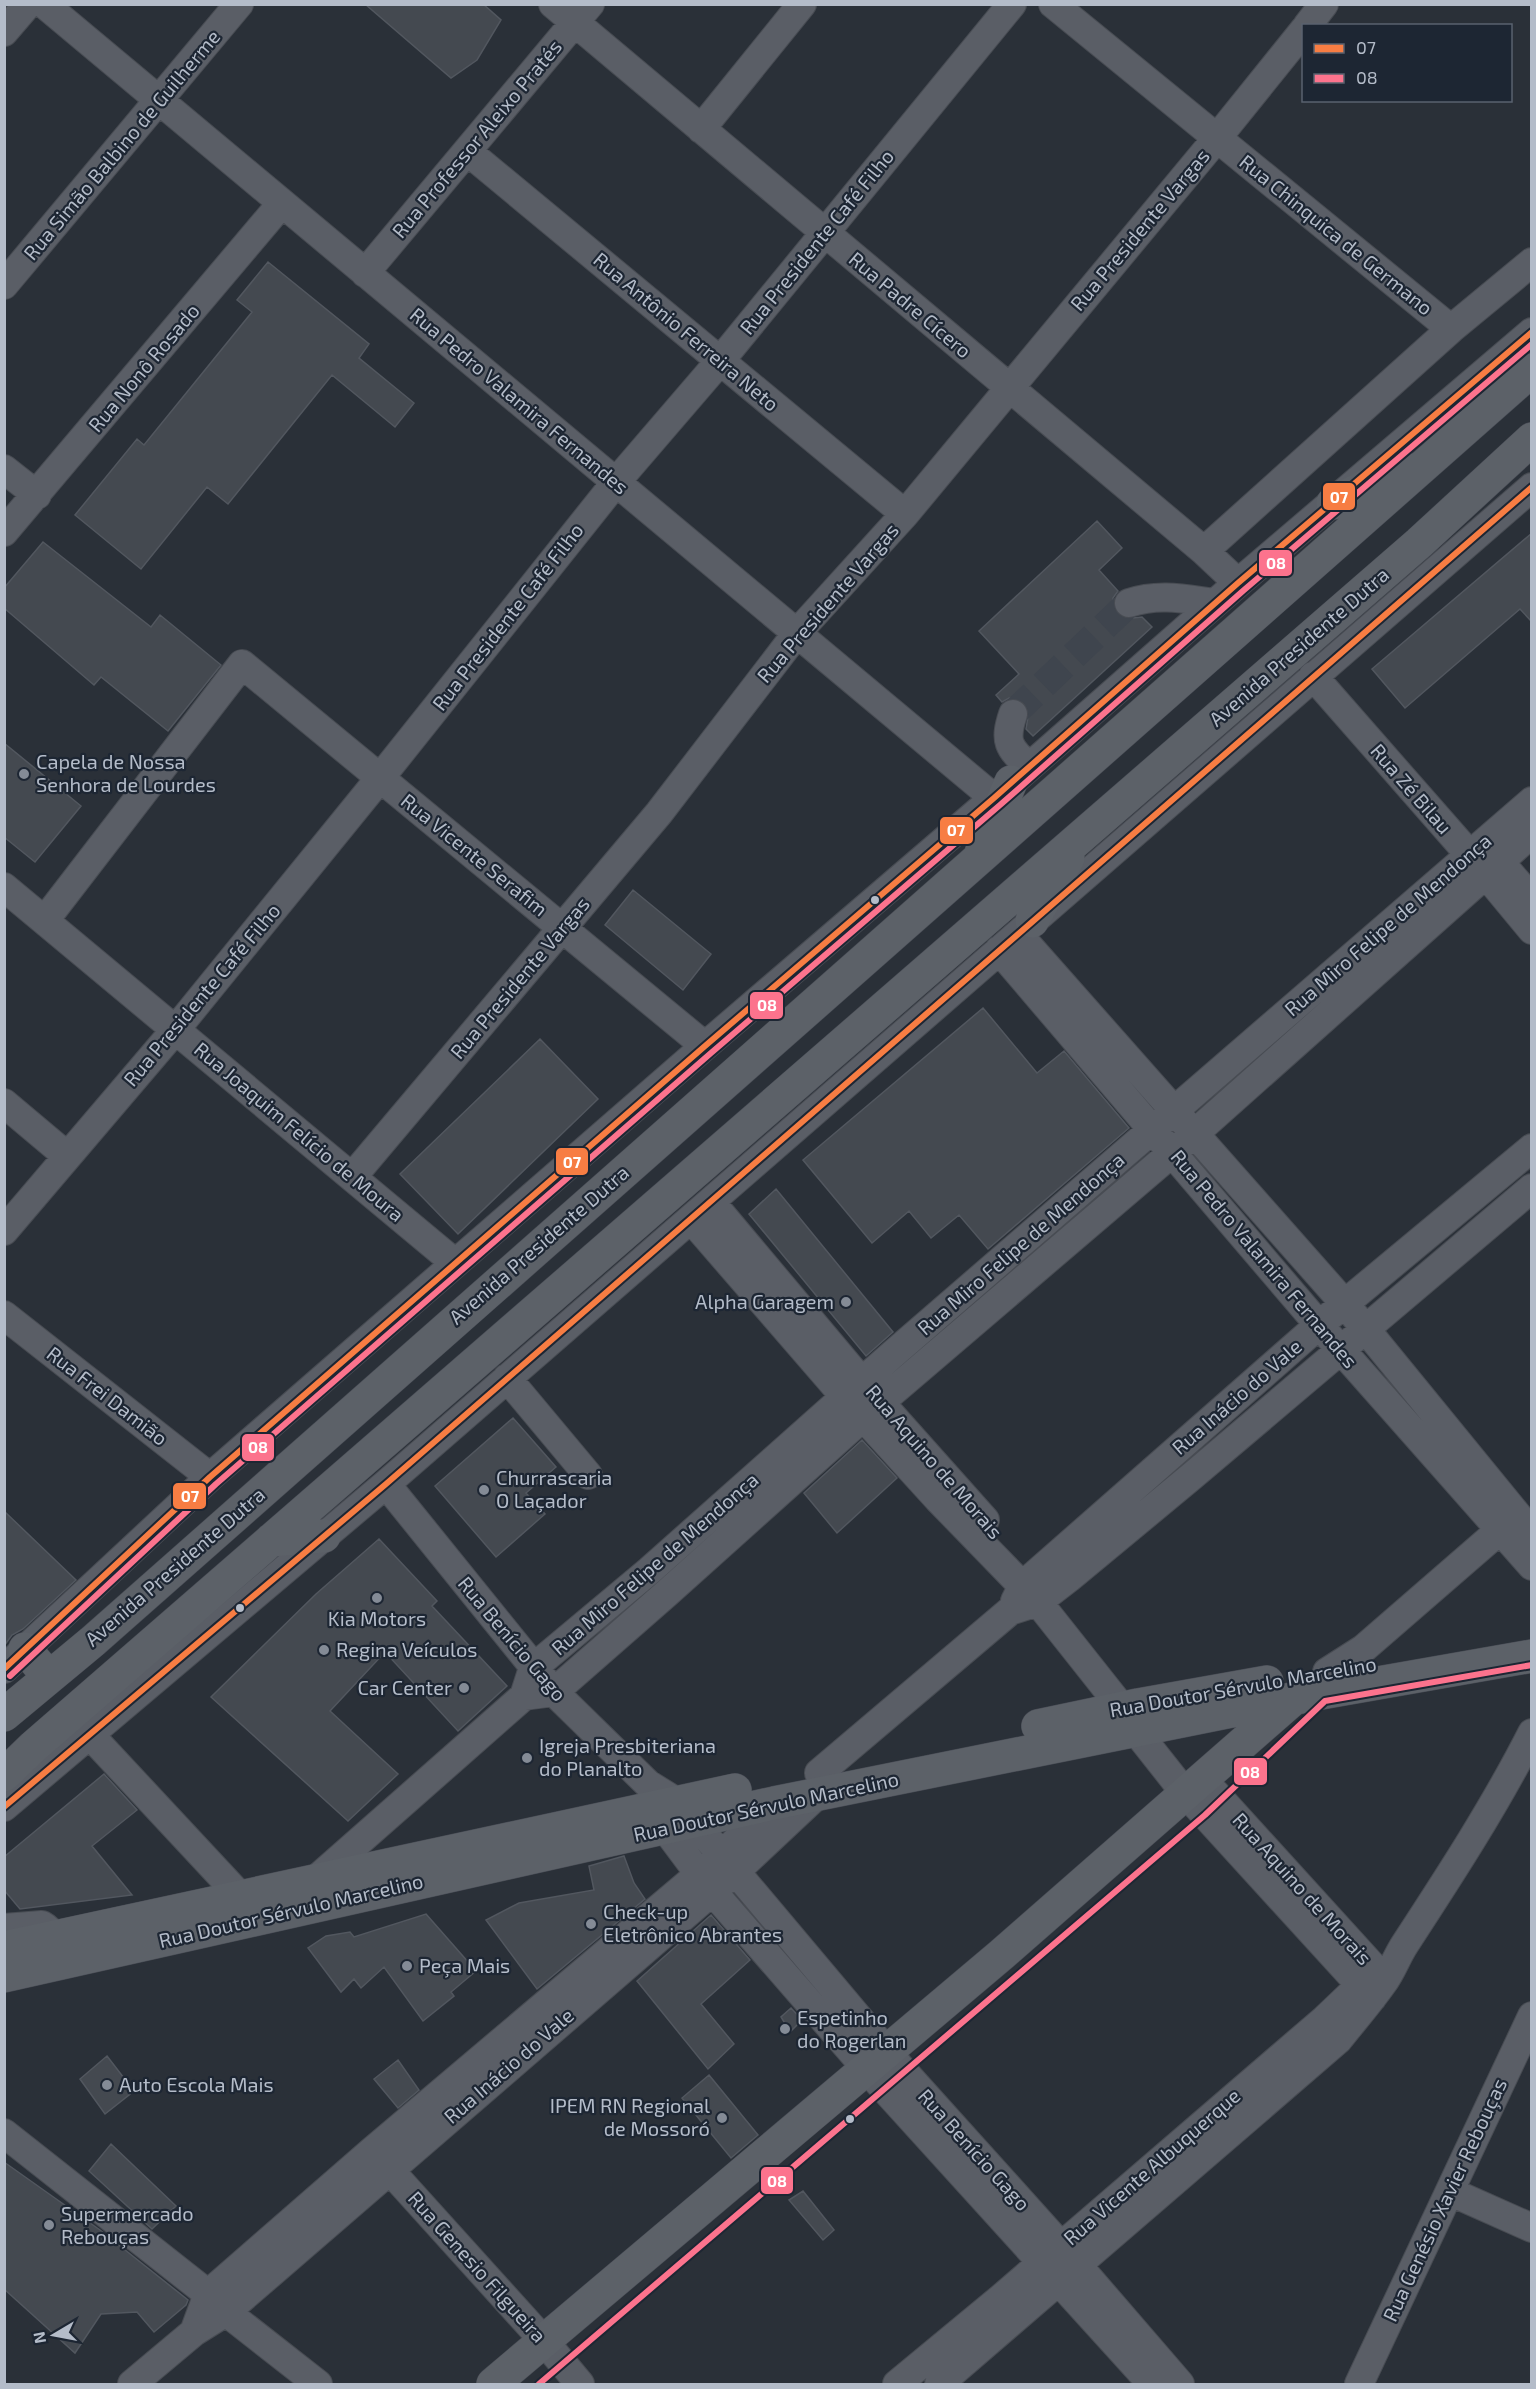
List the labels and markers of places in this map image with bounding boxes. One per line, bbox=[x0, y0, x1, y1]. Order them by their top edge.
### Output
place label: Capela de Nossa Senhora de Lourdes bbox=[36, 749, 216, 796]
marker: Capela de Nossa Senhora de Lourdes bbox=[17, 767, 31, 781]
unlabelled marker bbox=[869, 894, 881, 906]
place label: Alpha Garagem bbox=[695, 1289, 834, 1313]
marker: Alpha Garagem bbox=[839, 1295, 853, 1309]
place label: Churrascaria O Laçador bbox=[496, 1465, 612, 1513]
marker: Churrascaria O Laçador bbox=[477, 1483, 491, 1497]
marker: Kia Motors bbox=[370, 1591, 384, 1605]
unlabelled marker bbox=[234, 1602, 246, 1614]
place label: Kia Motors bbox=[328, 1606, 426, 1630]
place label: Regina Veículos bbox=[336, 1637, 477, 1661]
marker: Regina Veículos bbox=[317, 1643, 331, 1657]
place label: Car Center bbox=[357, 1675, 452, 1699]
marker: Car Center bbox=[457, 1681, 471, 1695]
place label: Igreja Presbiteriana do Planalto bbox=[539, 1733, 716, 1780]
marker: Igreja Presbiteriana do Planalto bbox=[520, 1751, 534, 1765]
place label: Check-up Eletrônico Abrantes bbox=[603, 1899, 782, 1946]
marker: Check-up Eletrônico Abrantes bbox=[584, 1917, 598, 1931]
place label: Peça Mais bbox=[419, 1953, 510, 1978]
marker: Peça Mais bbox=[400, 1959, 414, 1973]
place label: Espetinho do Rogerlan bbox=[797, 2005, 906, 2052]
marker: Espetinho do Rogerlan bbox=[778, 2022, 792, 2036]
place label: Auto Escola Mais bbox=[119, 2072, 274, 2096]
marker: Auto Escola Mais bbox=[100, 2078, 114, 2092]
place label: IPEM RN Regional de Mossoró bbox=[550, 2093, 710, 2140]
marker: IPEM RN Regional de Mossoró bbox=[715, 2111, 729, 2125]
unlabelled marker bbox=[844, 2113, 856, 2125]
place label: Supermercado Rebouças bbox=[61, 2201, 194, 2249]
marker: Supermercado Rebouças bbox=[42, 2218, 56, 2232]

